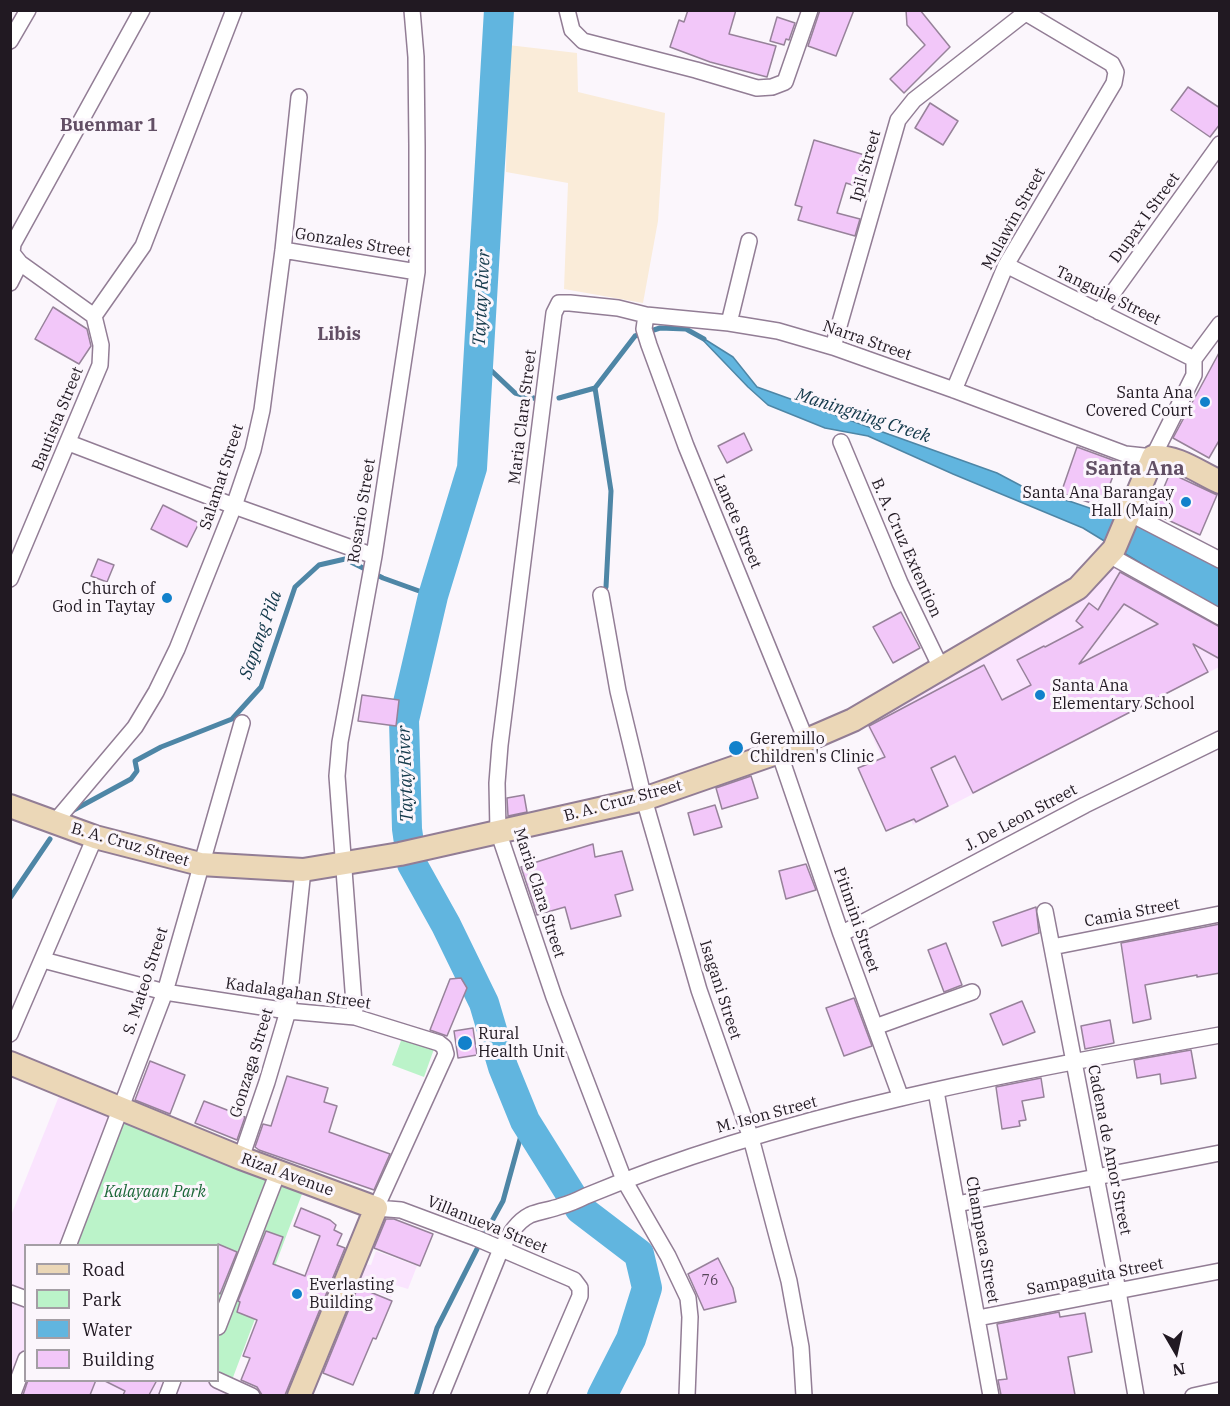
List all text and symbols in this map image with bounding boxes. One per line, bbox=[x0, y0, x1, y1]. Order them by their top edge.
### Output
district label: Buenmar 1 bbox=[60, 115, 158, 137]
street label: Ipil Street bbox=[847, 128, 885, 204]
street label: Mulawin Street bbox=[978, 165, 1050, 273]
street label: Dupax I Street bbox=[1106, 169, 1184, 267]
street label: Gonzales Street bbox=[293, 224, 413, 262]
water label: Taytay River bbox=[469, 249, 495, 347]
street label: Tanguile Street bbox=[1052, 262, 1164, 330]
street label: Narra Street bbox=[820, 317, 914, 365]
district label: Libis bbox=[317, 324, 361, 346]
street label: Maria Clara Street bbox=[505, 349, 541, 485]
street label: Bautista Street bbox=[28, 364, 88, 474]
place label: Santa Ana Covered Court bbox=[1086, 383, 1193, 421]
water label: Maningning Creek bbox=[793, 384, 933, 448]
marker: Santa Ana Covered Court bbox=[1198, 395, 1212, 409]
street label: Salamat Street bbox=[196, 422, 248, 532]
street label: Rosario Street bbox=[344, 457, 380, 565]
district label: Santa Ana bbox=[1085, 457, 1185, 481]
street label: Lanete Street bbox=[709, 472, 765, 572]
street label: B. A. Cruz Extention bbox=[867, 475, 945, 621]
place label: Santa Ana Barangay Hall (Main) bbox=[1023, 483, 1174, 521]
marker: Santa Ana Barangay Hall (Main) bbox=[1179, 495, 1193, 509]
place label: Church of God in Taytay bbox=[52, 579, 155, 617]
water label: Sapang Pila bbox=[235, 588, 287, 682]
marker: Church of God in Taytay bbox=[160, 591, 174, 605]
place label: Santa Ana Elementary School bbox=[1052, 676, 1195, 714]
marker: Santa Ana Elementary School bbox=[1033, 688, 1047, 702]
water label: Taytay River bbox=[394, 725, 418, 823]
place label: Geremillo Children's Clinic bbox=[750, 729, 874, 767]
marker: Geremillo Children's Clinic bbox=[727, 739, 745, 757]
street label: B. A. Cruz Street bbox=[562, 776, 684, 826]
street label: J. De Leon Street bbox=[962, 780, 1080, 856]
street label: B. A. Cruz Street bbox=[69, 819, 191, 871]
street label: Maria Clara Street bbox=[509, 826, 569, 960]
street label: Pitimini Street bbox=[829, 865, 883, 975]
street label: Camia Street bbox=[1083, 894, 1181, 932]
street label: S. Mateo Street bbox=[120, 925, 172, 1037]
street label: Isagani Street bbox=[695, 938, 745, 1042]
street label: Kadalagahan Street bbox=[224, 974, 372, 1014]
street label: Gonzaga Street bbox=[226, 1006, 278, 1120]
place label: Rural Health Unit bbox=[478, 1024, 565, 1062]
marker: Rural Health Unit bbox=[456, 1034, 474, 1052]
street label: Cadena de Amor Street bbox=[1083, 1063, 1135, 1237]
street label: M. Ison Street bbox=[715, 1092, 819, 1138]
street label: Rizal Avenue bbox=[238, 1149, 336, 1201]
street label: Champaca Street bbox=[961, 1175, 1003, 1305]
park label: Kalayaan Park bbox=[104, 1182, 206, 1202]
street label: Villanueva Street bbox=[424, 1192, 550, 1258]
legend bbox=[24, 1244, 219, 1382]
street label: Sampaguita Street bbox=[1025, 1254, 1165, 1300]
text: Road bbox=[82, 1258, 125, 1281]
house number: 76 bbox=[702, 1273, 718, 1289]
place label: Everlasting Building bbox=[309, 1275, 394, 1313]
marker: Everlasting Building bbox=[290, 1287, 304, 1301]
text: Park bbox=[82, 1288, 121, 1311]
text: Water bbox=[82, 1318, 132, 1341]
north arrow bbox=[1146, 1322, 1206, 1382]
text: Building bbox=[82, 1348, 154, 1371]
text: N bbox=[1171, 1359, 1187, 1381]

